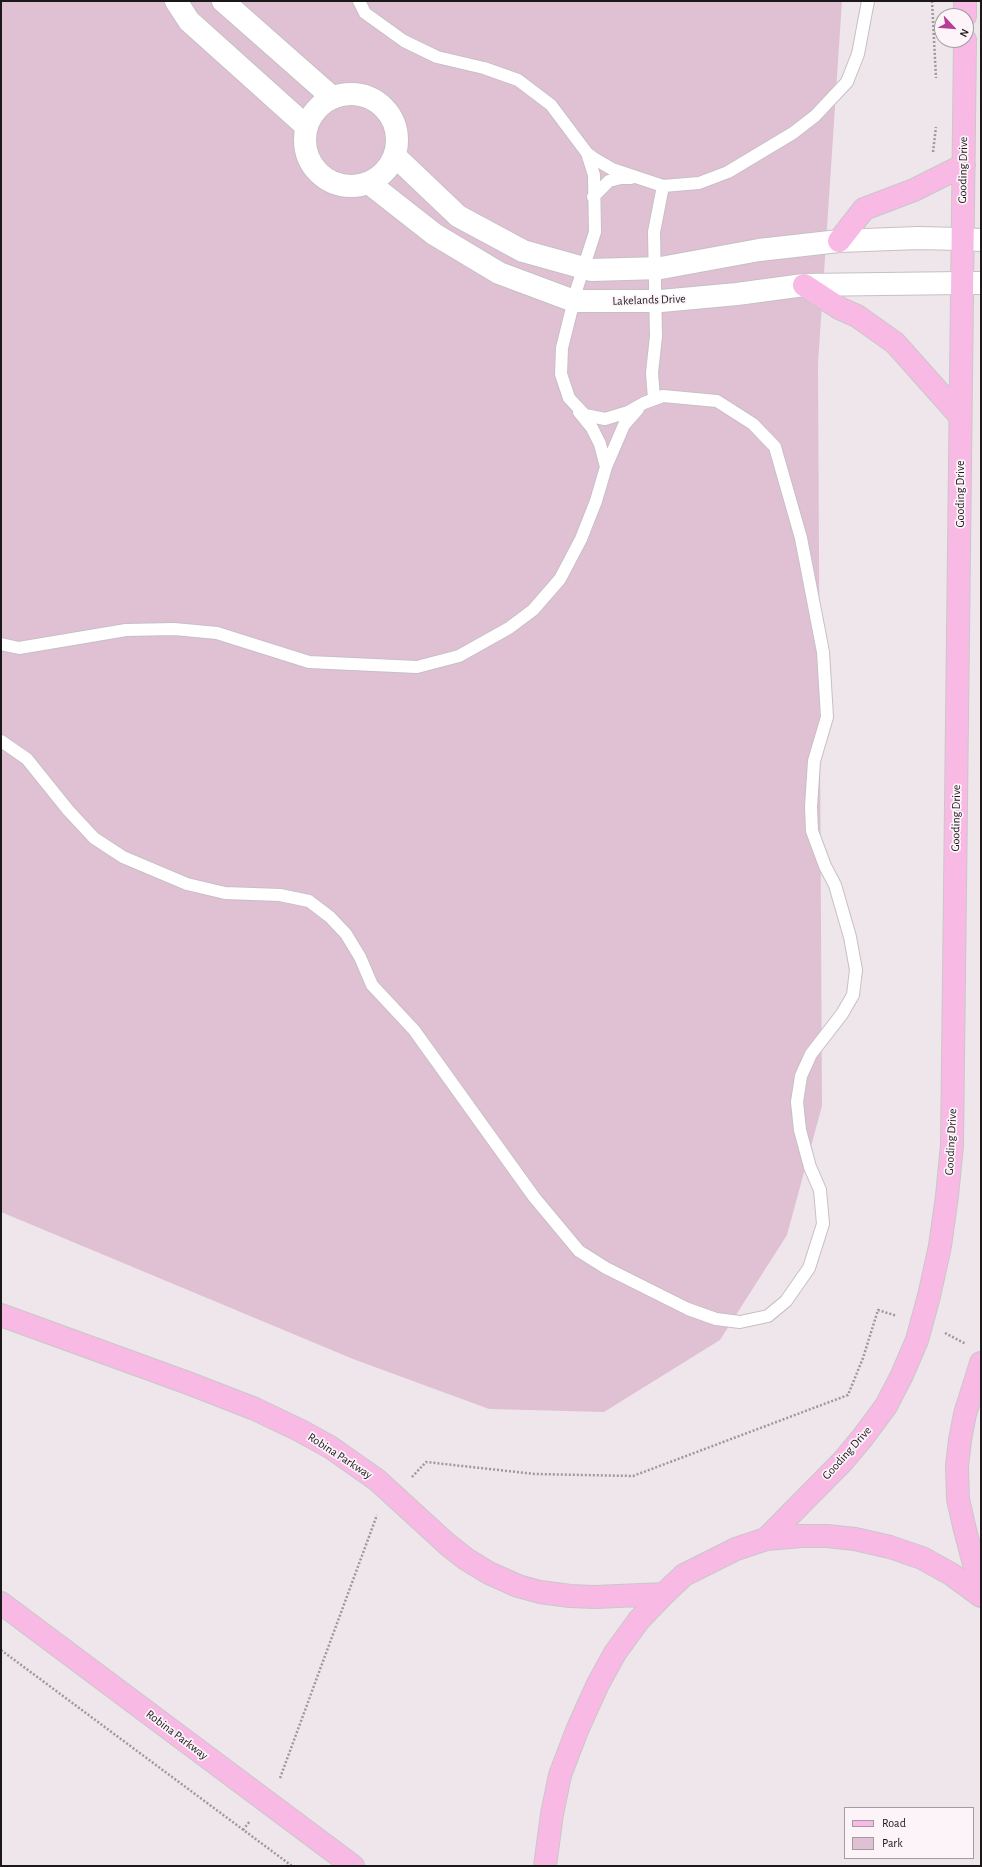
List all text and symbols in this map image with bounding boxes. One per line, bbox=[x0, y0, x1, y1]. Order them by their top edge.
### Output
north arrow bbox=[934, 8, 974, 48]
text: N bbox=[958, 27, 971, 39]
street label: Gooding Drive bbox=[955, 136, 971, 204]
street label: Lakelands Drive bbox=[612, 292, 686, 308]
street label: Gooding Drive bbox=[953, 461, 967, 527]
street label: Gooding Drive bbox=[948, 784, 964, 852]
street label: Gooding Drive bbox=[942, 1108, 960, 1176]
street label: Gooding Drive bbox=[819, 1423, 875, 1483]
street label: Robina Parkway bbox=[305, 1430, 375, 1482]
street label: Robina Parkway bbox=[143, 1707, 211, 1763]
legend bbox=[844, 1807, 974, 1859]
text: Road bbox=[882, 1817, 906, 1829]
text: Park bbox=[882, 1837, 903, 1849]

